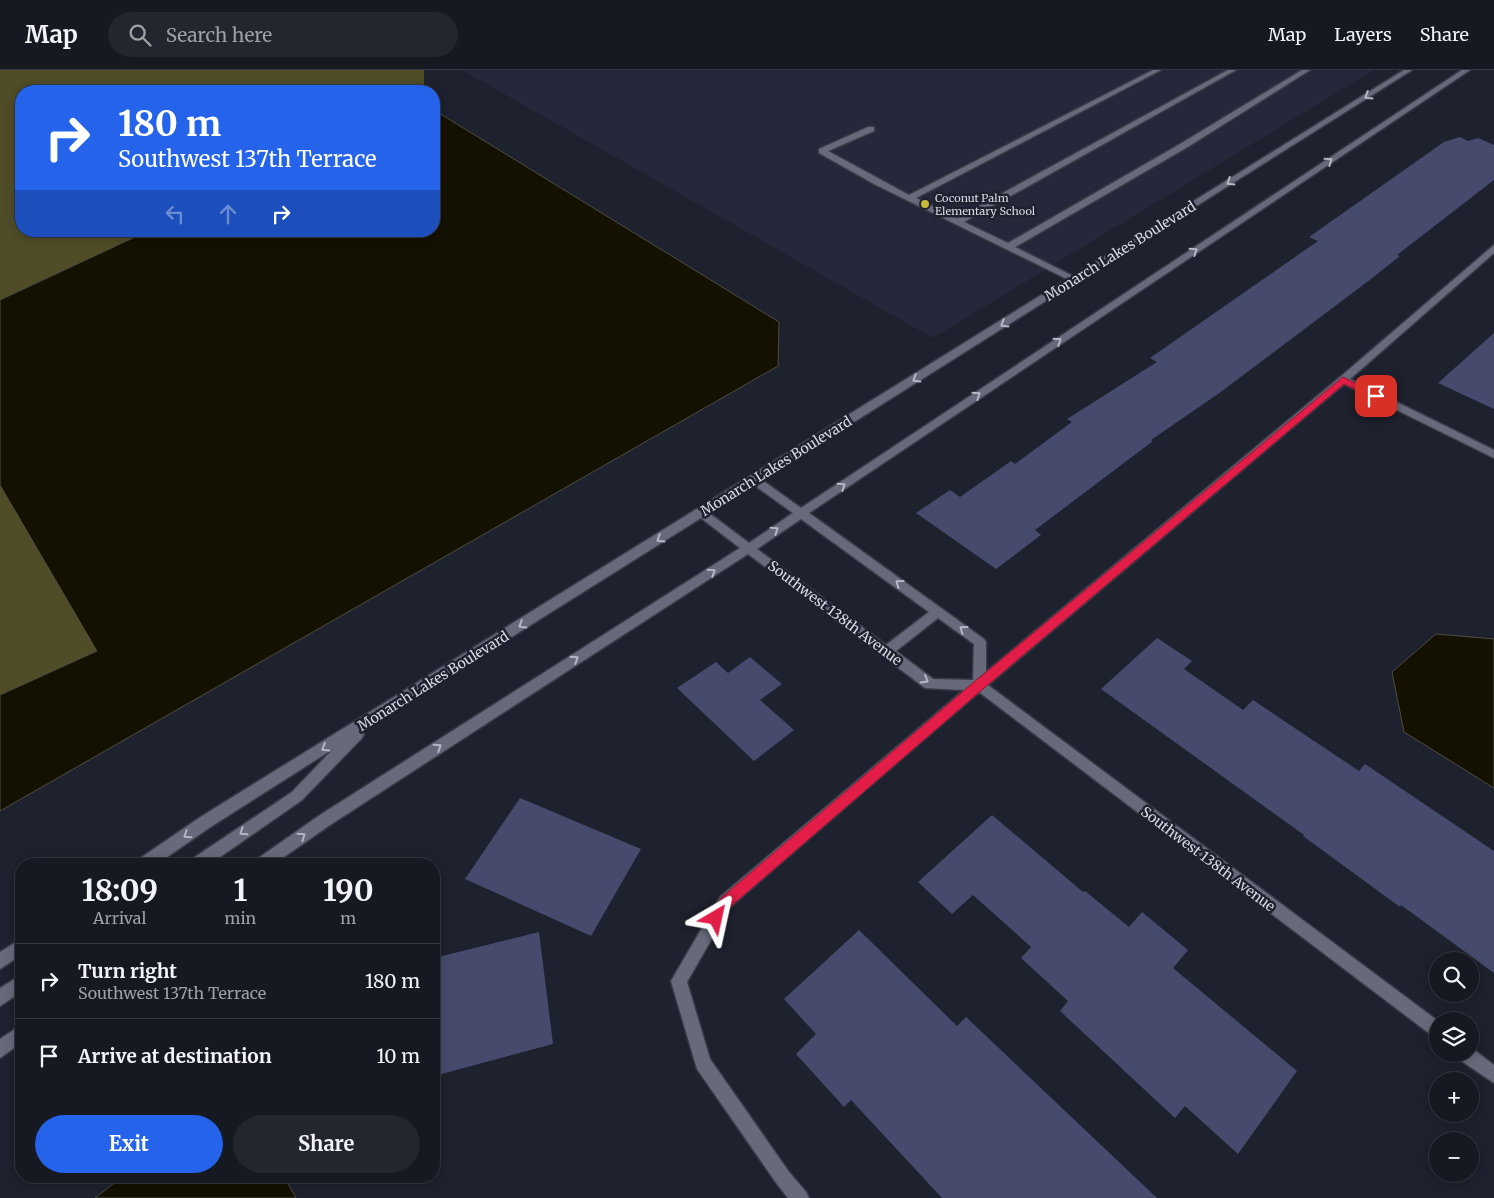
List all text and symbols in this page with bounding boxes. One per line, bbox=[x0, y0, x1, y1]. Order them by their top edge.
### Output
search box bbox=[108, 12, 458, 57]
text: Map bbox=[25, 19, 78, 50]
icon: search bbox=[126, 21, 154, 49]
text: Search here bbox=[166, 23, 272, 47]
text: Map bbox=[1268, 23, 1306, 46]
text: Layers bbox=[1334, 23, 1392, 46]
text: Share bbox=[1420, 23, 1469, 46]
one-way arrow bbox=[1365, 90, 1374, 99]
text: 180 m bbox=[118, 102, 221, 146]
icon: right bbox=[35, 105, 100, 170]
text: Southwest 137th Terrace bbox=[118, 145, 377, 173]
one-way arrow bbox=[1323, 158, 1333, 167]
one-way arrow bbox=[1227, 176, 1236, 185]
place label: Coconut Palm Elementary School bbox=[935, 191, 1036, 218]
street label: Monarch Lakes Boulevard bbox=[1041, 197, 1199, 305]
marker: Coconut Palm Elementary School bbox=[919, 198, 931, 210]
icon: left bbox=[161, 200, 189, 228]
icon: ahead bbox=[214, 200, 242, 228]
icon: right bbox=[267, 200, 295, 228]
one-way arrow bbox=[1188, 248, 1197, 257]
one-way arrow bbox=[1000, 318, 1009, 327]
one-way arrow bbox=[1052, 338, 1062, 347]
one-way arrow bbox=[912, 372, 921, 382]
pin bbox=[1355, 375, 1397, 417]
icon: arrive bbox=[1362, 382, 1390, 410]
one-way arrow bbox=[971, 392, 980, 401]
street label: Monarch Lakes Boulevard bbox=[697, 412, 855, 520]
one-way arrow bbox=[836, 483, 845, 492]
one-way arrow bbox=[769, 527, 779, 536]
one-way arrow bbox=[656, 532, 665, 542]
street label: Southwest 138th Avenue bbox=[764, 557, 906, 669]
one-way arrow bbox=[707, 568, 716, 578]
one-way arrow bbox=[895, 580, 905, 589]
one-way arrow bbox=[518, 619, 528, 628]
one-way arrow bbox=[959, 626, 969, 635]
street label: Monarch Lakes Boulevard bbox=[354, 627, 512, 735]
one-way arrow bbox=[570, 656, 579, 666]
one-way arrow bbox=[920, 674, 929, 684]
one-way arrow bbox=[321, 742, 330, 752]
one-way arrow bbox=[433, 744, 442, 753]
street label: Southwest 138th Avenue bbox=[1137, 803, 1279, 915]
one-way arrow bbox=[240, 826, 249, 835]
one-way arrow bbox=[184, 829, 193, 838]
one-way arrow bbox=[296, 833, 306, 842]
text: 18:09 bbox=[81, 871, 158, 909]
text: 1 bbox=[233, 871, 247, 909]
text: 190 bbox=[323, 871, 374, 909]
position arrow bbox=[689, 891, 741, 943]
text: Arrival bbox=[93, 908, 146, 928]
text: min bbox=[225, 908, 256, 928]
text: m bbox=[340, 908, 356, 928]
map controls bbox=[1429, 952, 1479, 1182]
button: search bbox=[1429, 952, 1479, 1002]
text: Turn right bbox=[78, 959, 177, 983]
icon: right bbox=[35, 967, 63, 995]
text: 180 m bbox=[365, 969, 420, 993]
text: Southwest 137th Terrace bbox=[78, 983, 266, 1003]
button: layers bbox=[1429, 1012, 1479, 1062]
icon: arrive bbox=[35, 1042, 63, 1070]
text: Arrive at destination bbox=[78, 1044, 272, 1068]
text: 10 m bbox=[377, 1044, 420, 1068]
button: + bbox=[1429, 1072, 1479, 1122]
button: Exit bbox=[35, 1115, 223, 1173]
button: Share bbox=[233, 1115, 420, 1173]
button: − bbox=[1429, 1132, 1479, 1182]

